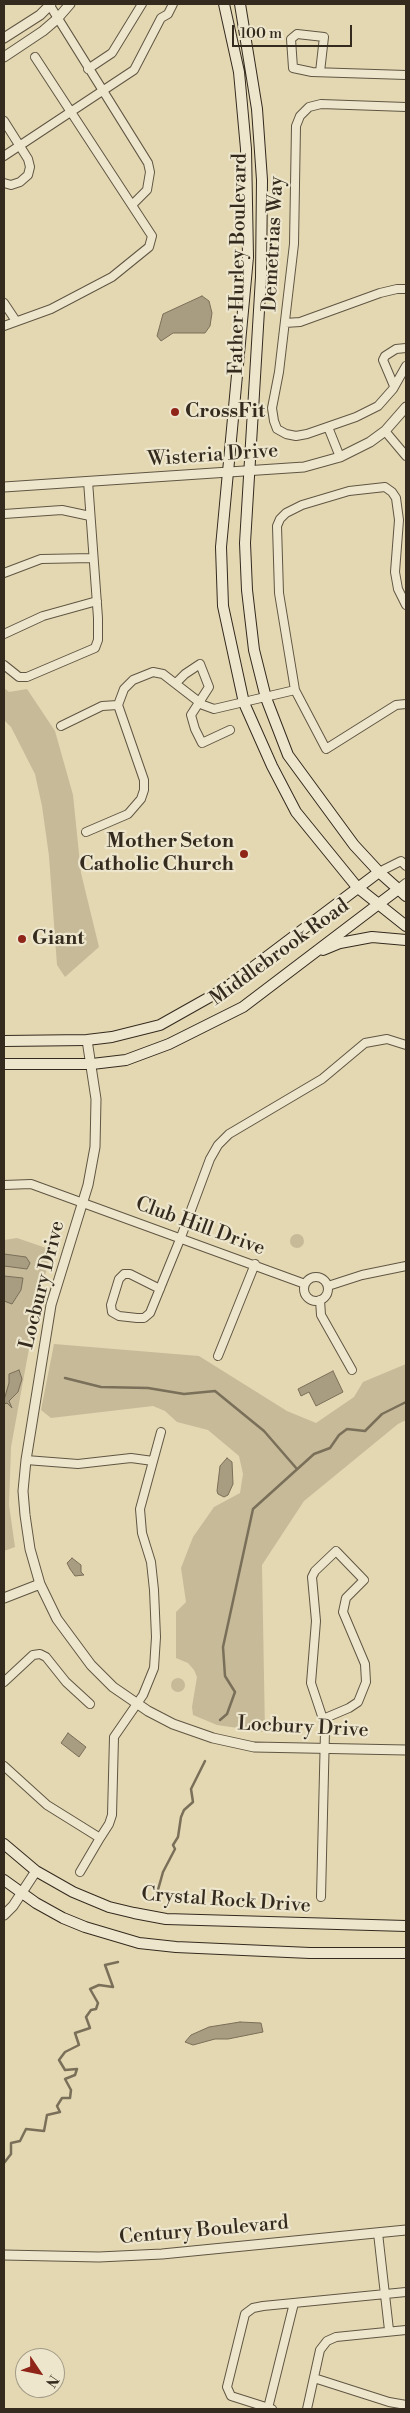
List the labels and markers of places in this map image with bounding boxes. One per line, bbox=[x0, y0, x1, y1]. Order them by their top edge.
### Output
place label: CrossFit bbox=[185, 400, 265, 424]
marker: CrossFit bbox=[169, 406, 181, 418]
place label: Mother Seton Catholic Church bbox=[79, 830, 234, 877]
marker: Mother Seton Catholic Church bbox=[238, 848, 250, 860]
place label: Giant bbox=[32, 927, 84, 951]
marker: Giant bbox=[16, 933, 28, 945]

